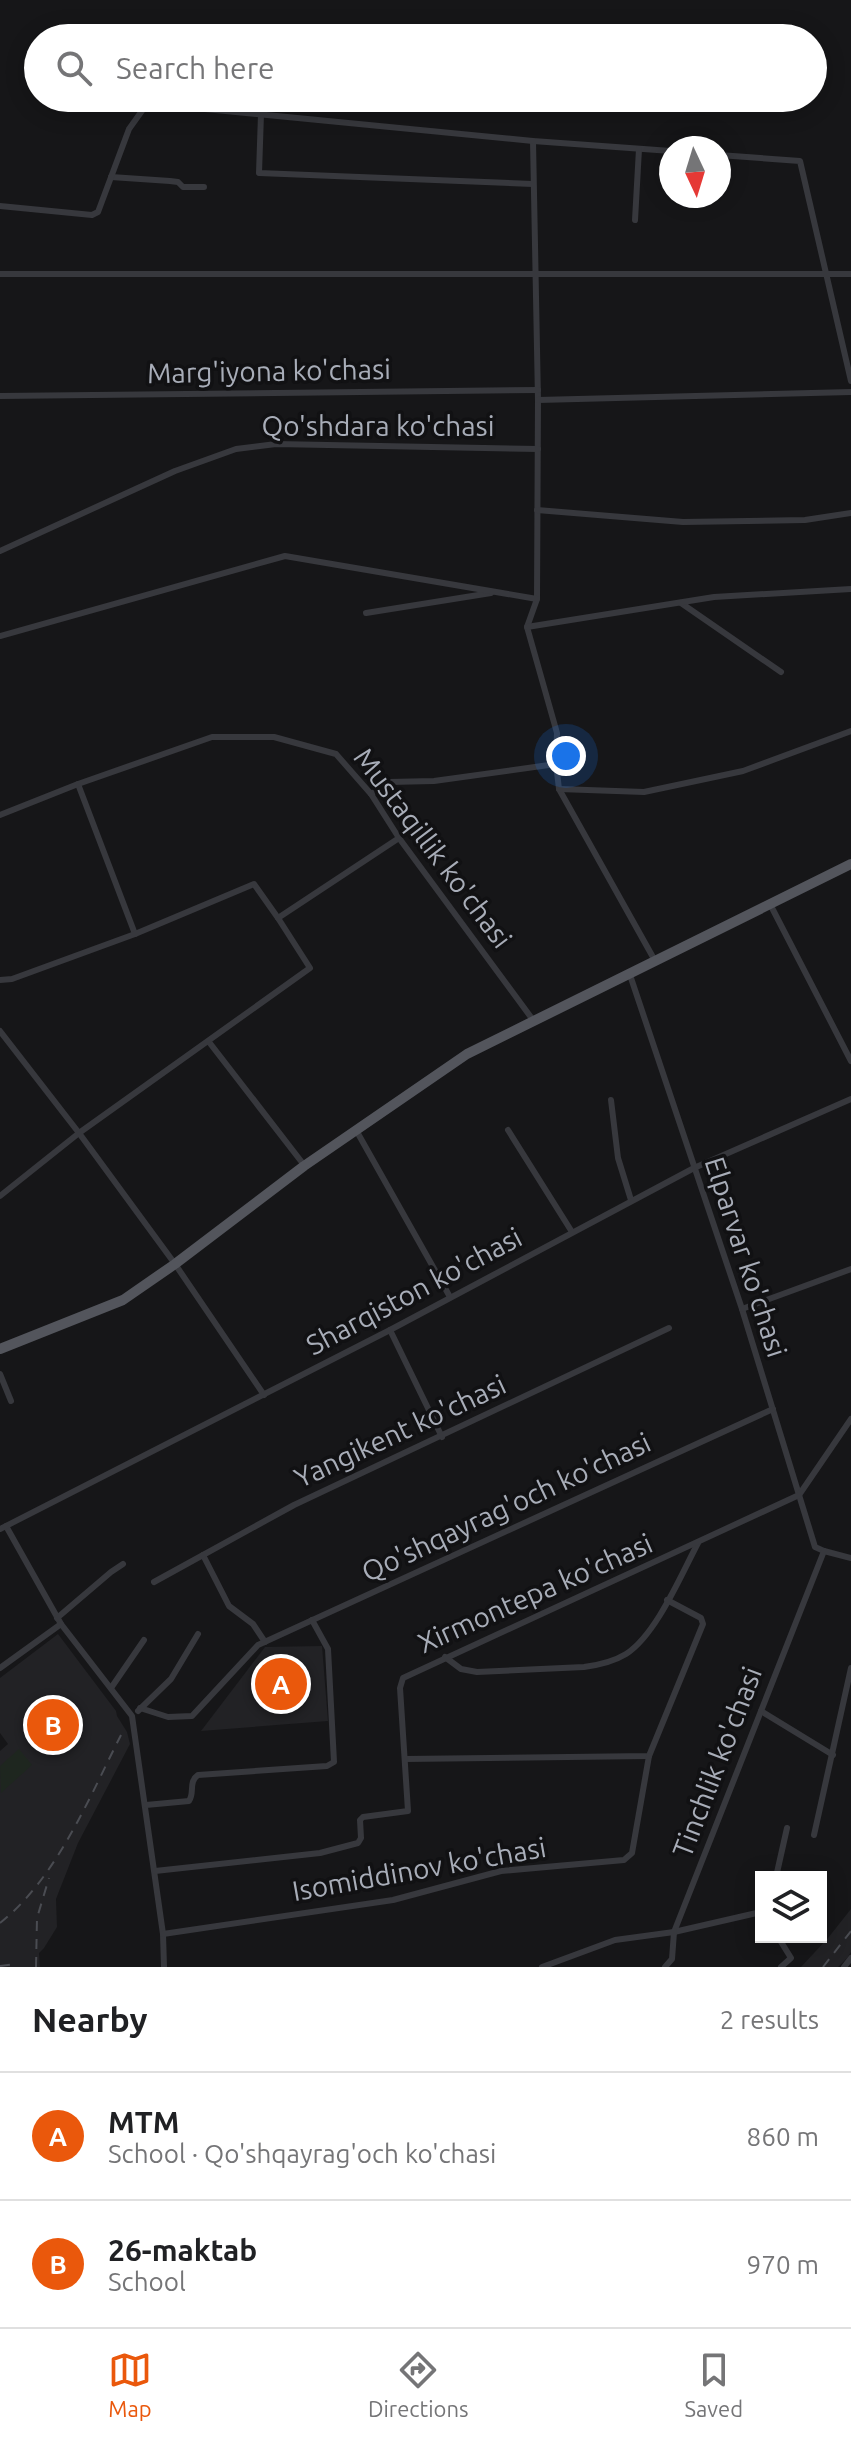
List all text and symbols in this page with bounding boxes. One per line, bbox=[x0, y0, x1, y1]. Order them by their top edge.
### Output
search box bbox=[24, 24, 827, 112]
icon: search bbox=[52, 46, 96, 90]
text: Search here bbox=[116, 51, 275, 85]
north arrow bbox=[659, 136, 731, 208]
street label: Marg'iyona ko'chasi bbox=[147, 353, 391, 388]
street label: Qo'shdara ko'chasi bbox=[261, 410, 495, 441]
your location bbox=[546, 736, 586, 776]
street label: Mustaqillik ko'chasi bbox=[348, 742, 518, 953]
street label: Elparvar ko'chasi bbox=[700, 1153, 793, 1361]
street label: Sharqiston ko'chasi bbox=[301, 1221, 527, 1360]
street label: Yangikent ko'chasi bbox=[289, 1368, 510, 1493]
street label: Qo'shqayrag'och ko'chasi bbox=[357, 1426, 655, 1587]
street label: Xirmontepa ko'chasi bbox=[413, 1527, 657, 1658]
pin: A bbox=[255, 1654, 307, 1714]
street label: Tinchlik ko'chasi bbox=[666, 1662, 767, 1861]
pin: B bbox=[27, 1695, 79, 1755]
street label: Isomiddinov ko'chasi bbox=[290, 1831, 548, 1906]
map controls bbox=[755, 1871, 827, 1943]
button: layers bbox=[755, 1871, 827, 1943]
text: Nearby bbox=[32, 2000, 147, 2038]
text: 2 results bbox=[720, 2005, 819, 2034]
text: MTM bbox=[108, 2105, 179, 2139]
text: A bbox=[49, 2122, 67, 2151]
text: 860 m bbox=[747, 2122, 819, 2151]
text: School · Qo'shqayrag'och ko'chasi bbox=[108, 2139, 496, 2168]
text: 26-maktab bbox=[108, 2233, 257, 2267]
text: B bbox=[49, 2250, 67, 2279]
text: 970 m bbox=[747, 2250, 819, 2279]
text: School bbox=[108, 2267, 186, 2296]
tab: Map bbox=[108, 2348, 152, 2421]
tab: Directions bbox=[368, 2348, 469, 2421]
tab: Saved bbox=[684, 2348, 743, 2421]

